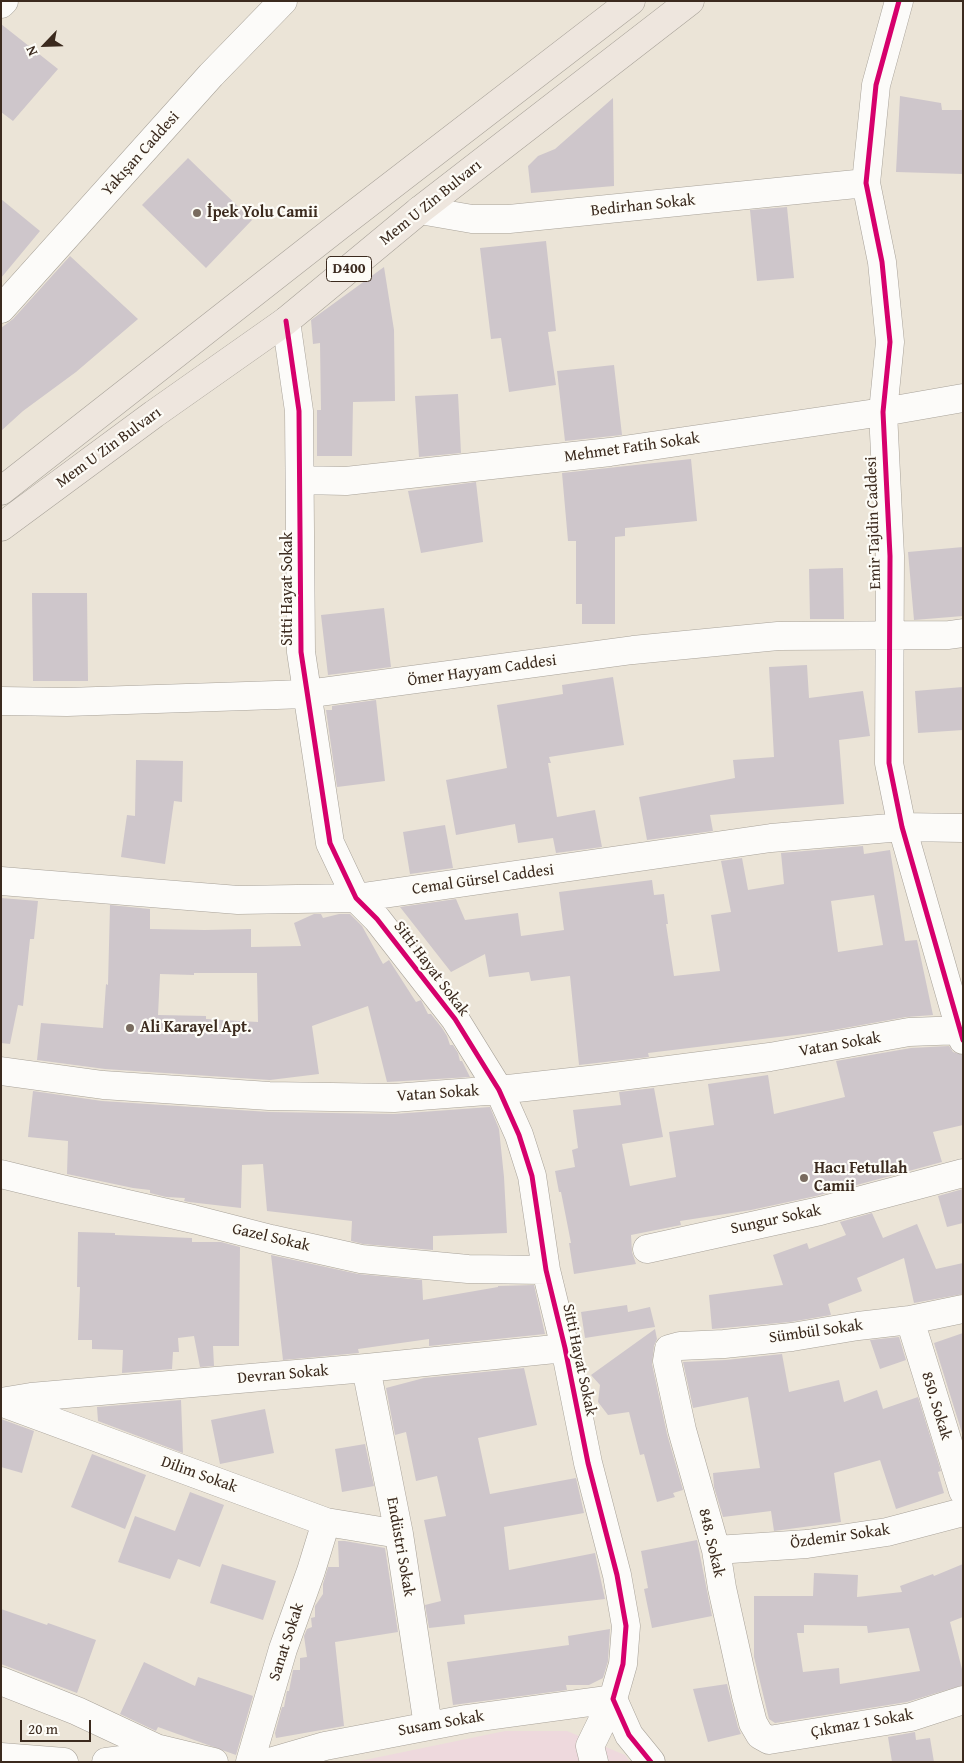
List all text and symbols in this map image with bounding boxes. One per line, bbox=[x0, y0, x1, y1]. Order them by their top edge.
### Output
north arrow bbox=[20, 20, 70, 70]
text: N bbox=[20, 43, 42, 59]
street label: Yakışan Caddesi bbox=[98, 108, 184, 200]
street label: Mem U Zin Bulvarı bbox=[376, 156, 486, 250]
street label: Bedirhan Sokak bbox=[590, 191, 696, 221]
place label: İpek Yolu Camii bbox=[207, 203, 318, 223]
marker: İpek Yolu Camii bbox=[191, 207, 203, 219]
road number: D400 bbox=[326, 256, 372, 282]
street label: Mem U Zin Bulvarı bbox=[53, 403, 165, 493]
street label: Mehmet Fatih Sokak bbox=[563, 429, 701, 467]
street label: Emir Tajdin Caddesi bbox=[862, 456, 886, 590]
street label: Sitti Hayat Sokak bbox=[278, 532, 298, 646]
street label: Ömer Hayyam Caddesi bbox=[406, 651, 558, 691]
street label: Cemal Gürsel Caddesi bbox=[411, 861, 555, 899]
street label: Sitti Hayat Sokak bbox=[389, 918, 473, 1020]
place label: Ali Karayel Apt. bbox=[140, 1018, 252, 1038]
marker: Ali Karayel Apt. bbox=[124, 1022, 136, 1034]
street label: Vatan Sokak bbox=[798, 1028, 882, 1062]
street label: Vatan Sokak bbox=[396, 1082, 480, 1106]
place label: Hacı Fetullah Camii bbox=[814, 1159, 907, 1197]
marker: Hacı Fetullah Camii bbox=[798, 1172, 810, 1184]
street label: Sungur Sokak bbox=[729, 1201, 823, 1239]
street label: Gazel Sokak bbox=[230, 1220, 312, 1256]
street label: Sitti Hayat Sokak bbox=[558, 1302, 600, 1418]
street label: Sümbül Sokak bbox=[768, 1316, 864, 1348]
street label: Devran Sokak bbox=[237, 1361, 329, 1389]
street label: 850. Sokak bbox=[917, 1370, 955, 1442]
street label: Dilim Sokak bbox=[158, 1452, 240, 1498]
street label: Endüstri Sokak bbox=[382, 1496, 418, 1598]
street label: 848. Sokak bbox=[694, 1507, 728, 1579]
street label: Özdemir Sokak bbox=[789, 1521, 891, 1553]
street label: Sanat Sokak bbox=[265, 1601, 309, 1683]
street label: Çıkmaz 1 Sokak bbox=[809, 1706, 915, 1742]
street label: Susam Sokak bbox=[397, 1707, 485, 1741]
scale bar bbox=[22, 1710, 94, 1742]
text: 20 m bbox=[28, 1718, 58, 1739]

